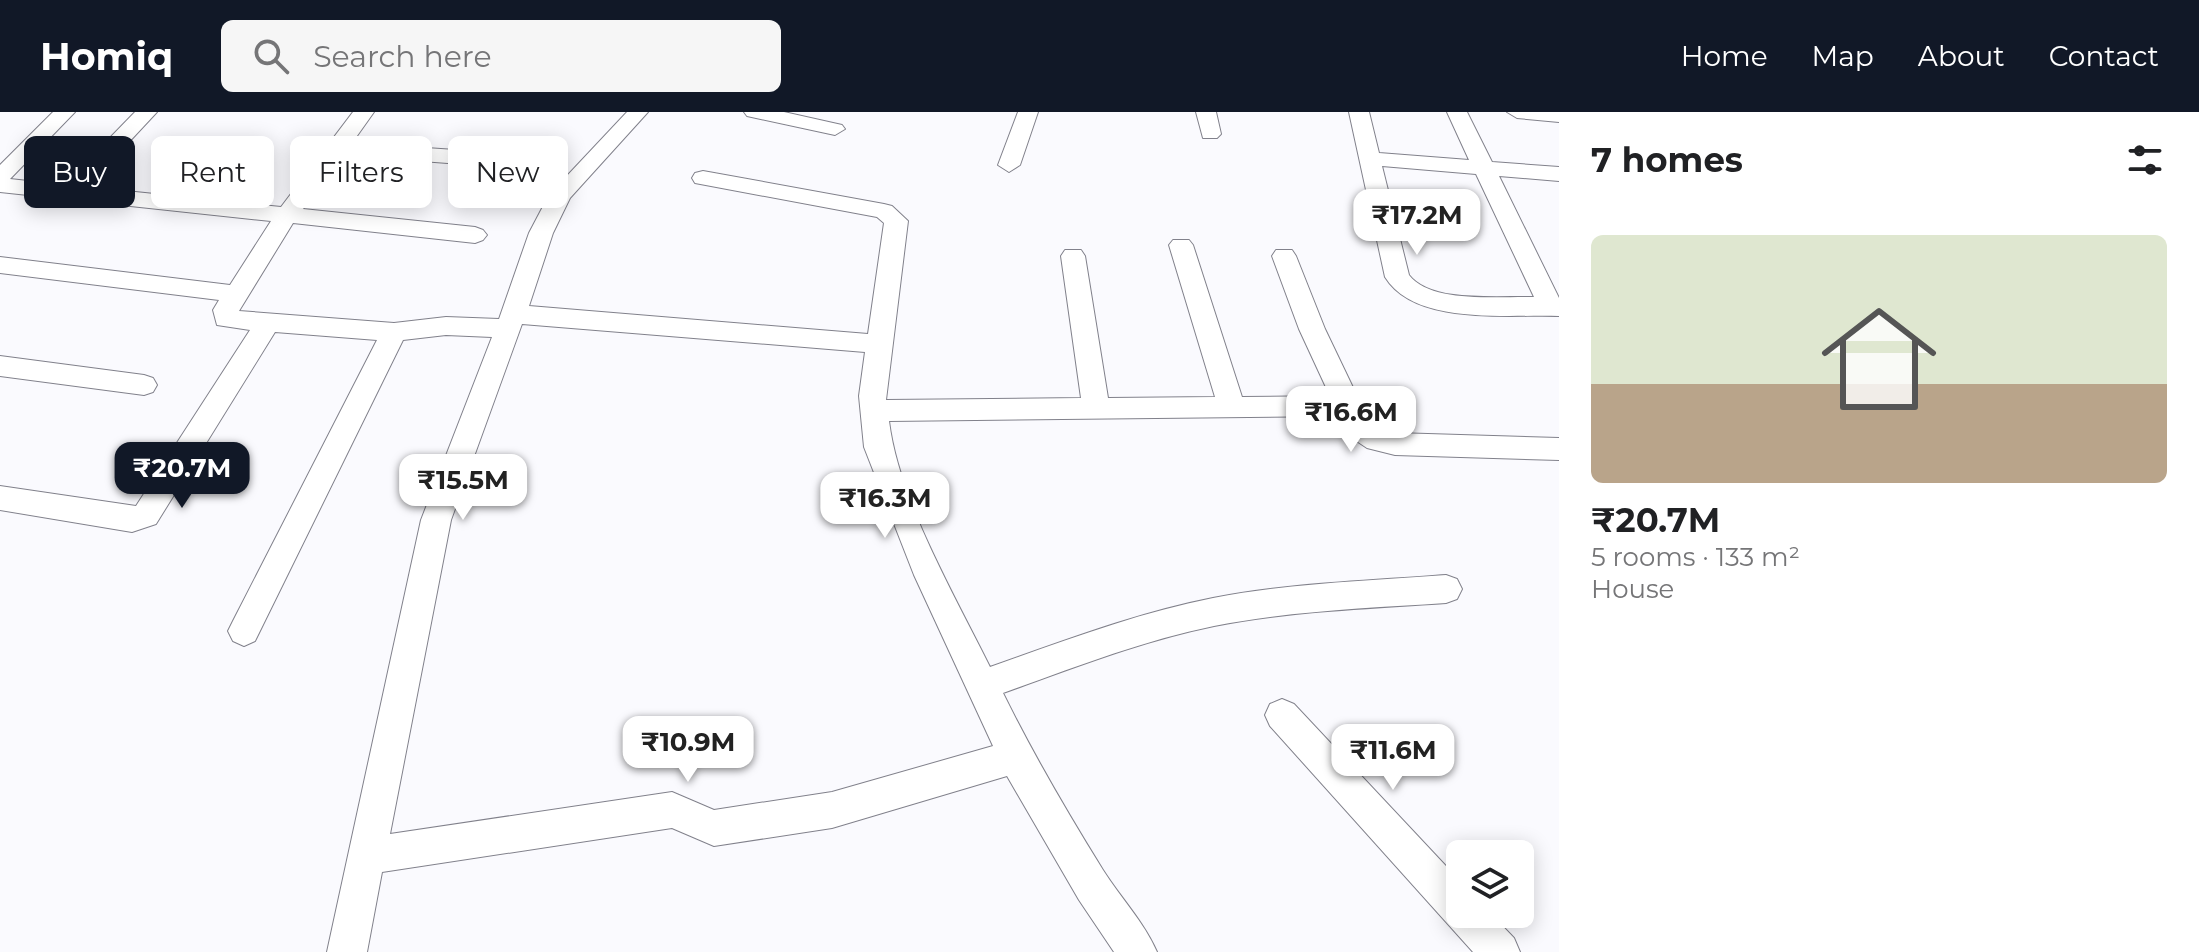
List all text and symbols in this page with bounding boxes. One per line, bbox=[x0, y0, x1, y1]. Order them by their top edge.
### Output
search box bbox=[221, 20, 781, 92]
text: Homiq bbox=[40, 33, 173, 80]
icon: search bbox=[249, 34, 293, 78]
text: Search here bbox=[313, 38, 492, 75]
text: Home bbox=[1681, 39, 1768, 73]
text: Map bbox=[1812, 39, 1874, 73]
text: About bbox=[1918, 39, 2005, 73]
text: Contact bbox=[2049, 39, 2159, 73]
chip: Buy bbox=[24, 136, 135, 208]
chip: Rent bbox=[151, 136, 274, 208]
chip: Filters bbox=[290, 136, 432, 208]
chip: New bbox=[448, 136, 568, 208]
icon: filters bbox=[2123, 138, 2167, 182]
text: 7 homes bbox=[1591, 139, 1743, 181]
pin: ₹17.2M bbox=[1352, 189, 1482, 257]
text: ₹17.2M bbox=[1371, 199, 1463, 231]
icon: home bbox=[1807, 287, 1951, 431]
pin: ₹16.6M bbox=[1286, 386, 1416, 454]
text: ₹16.6M bbox=[1304, 396, 1398, 428]
pin: ₹20.7M bbox=[117, 442, 247, 510]
text: ₹20.7M bbox=[133, 452, 231, 484]
pin: ₹15.5M bbox=[398, 454, 528, 522]
text: ₹15.5M bbox=[417, 464, 509, 496]
pin: ₹16.3M bbox=[820, 472, 950, 540]
text: ₹16.3M bbox=[838, 482, 932, 514]
text: ₹20.7M bbox=[1591, 499, 1720, 541]
text: 5 rooms · 133 m² bbox=[1591, 541, 1800, 573]
text: House bbox=[1591, 573, 1674, 605]
pin: ₹10.9M bbox=[623, 716, 753, 784]
pin: ₹11.6M bbox=[1328, 724, 1458, 792]
text: ₹10.9M bbox=[641, 726, 735, 758]
text: ₹11.6M bbox=[1349, 734, 1437, 766]
map controls bbox=[1446, 840, 1534, 928]
button: layers bbox=[1446, 840, 1534, 928]

